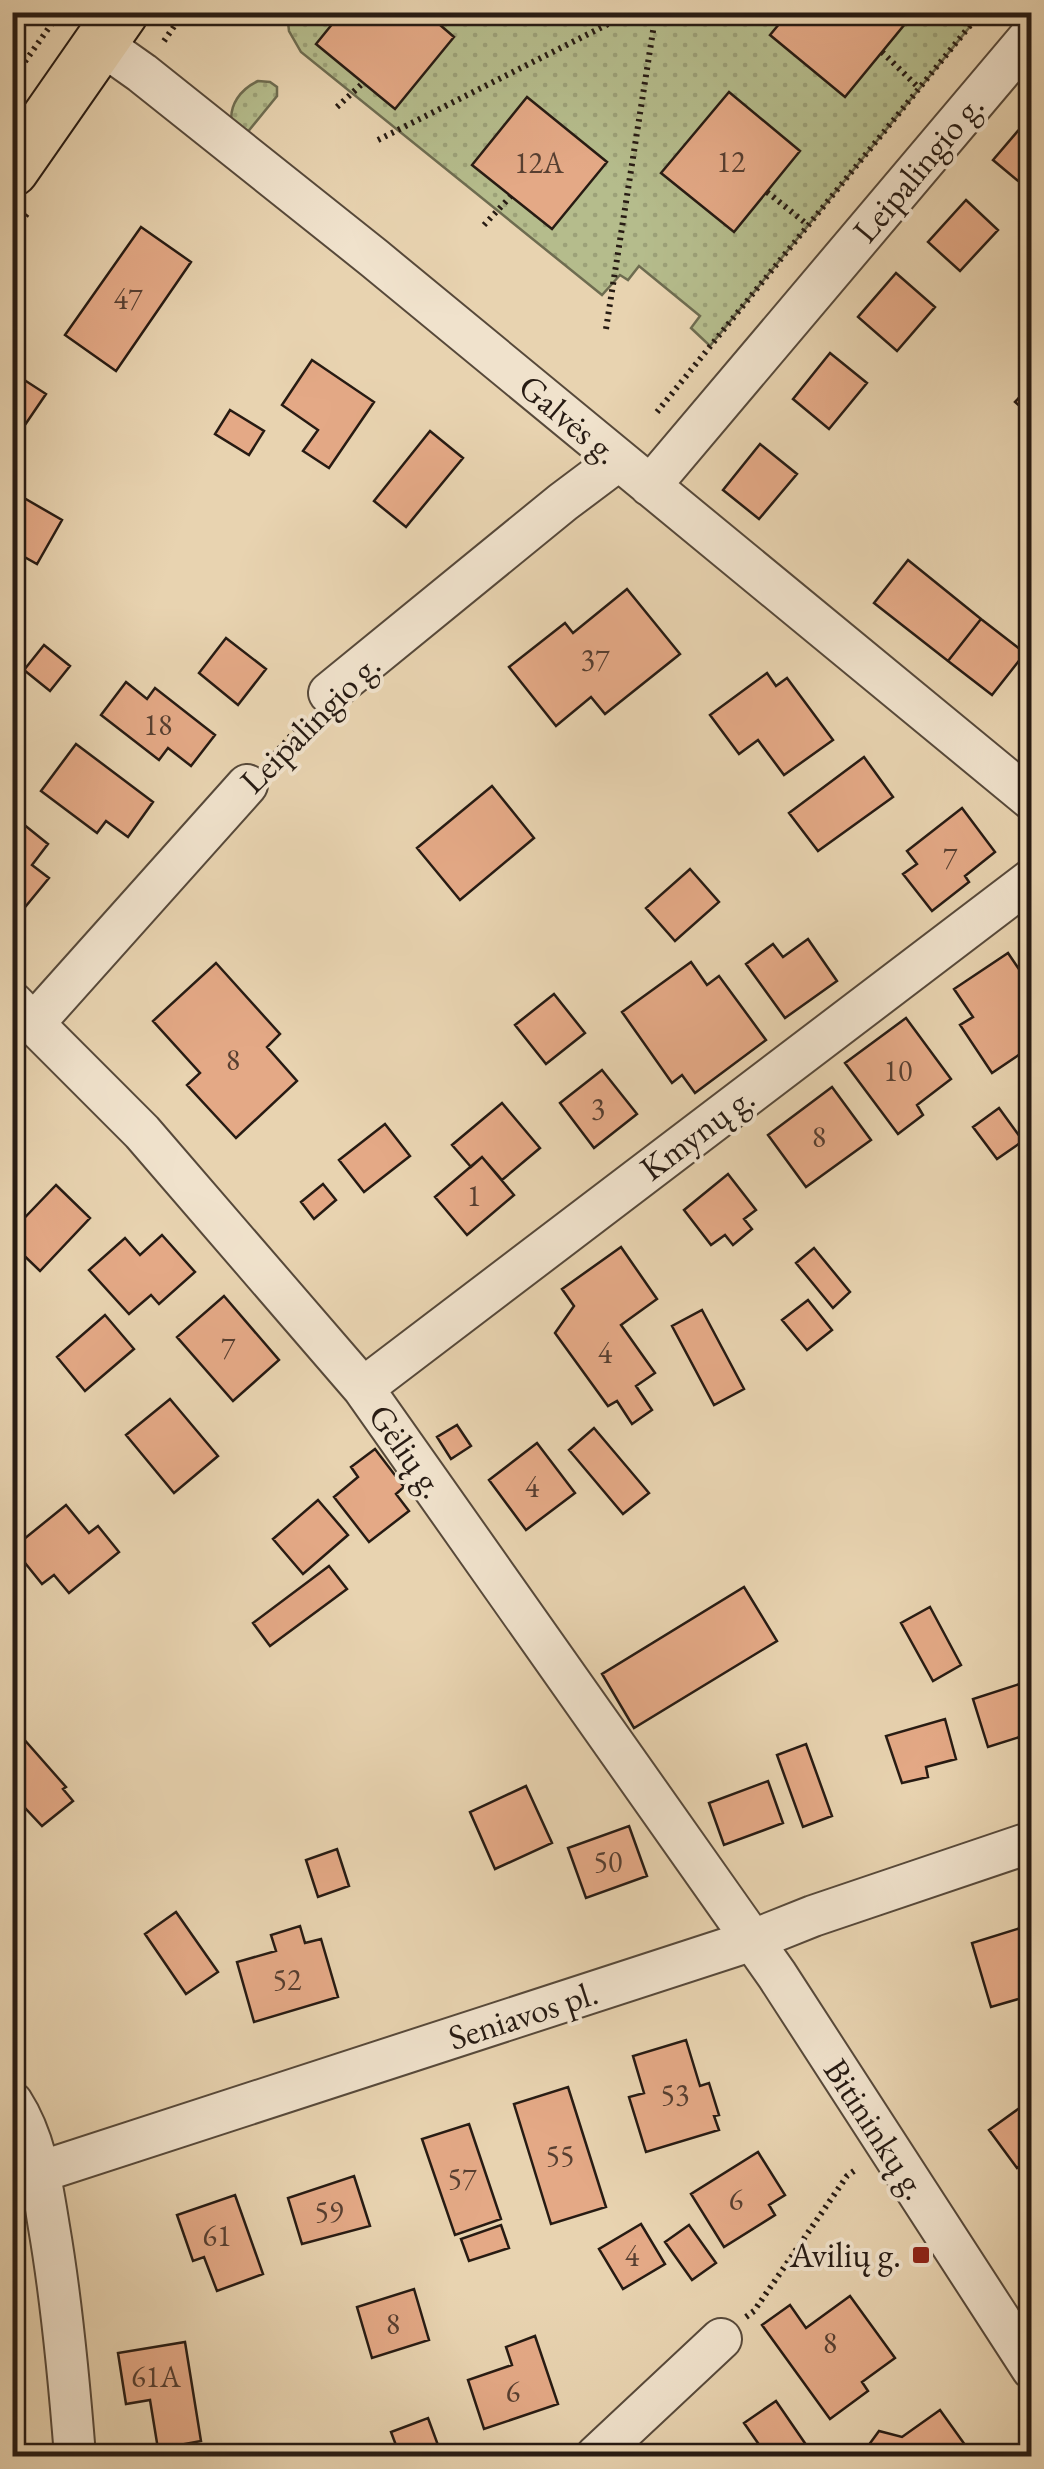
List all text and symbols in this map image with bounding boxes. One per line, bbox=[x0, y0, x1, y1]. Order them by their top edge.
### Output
street label: Leipalingio g. bbox=[842, 84, 993, 251]
house number: 12 bbox=[717, 142, 746, 181]
house number: 12A bbox=[514, 143, 564, 182]
house number: 47 bbox=[114, 279, 143, 318]
street label: Galvės g. bbox=[510, 364, 629, 474]
house number: 37 bbox=[581, 640, 610, 679]
street label: Leipalingio g. bbox=[230, 643, 390, 803]
house number: 18 bbox=[144, 705, 172, 744]
house number: 7 bbox=[943, 838, 958, 877]
house number: 8 bbox=[226, 1040, 240, 1079]
house number: 10 bbox=[884, 1051, 912, 1090]
street label: Kmynų g. bbox=[630, 1075, 763, 1190]
house number: 3 bbox=[591, 1089, 605, 1128]
house number: 8 bbox=[812, 1117, 826, 1156]
house number: 1 bbox=[467, 1176, 481, 1215]
house number: 7 bbox=[221, 1328, 236, 1367]
house number: 4 bbox=[598, 1333, 613, 1372]
street label: Gėlių g. bbox=[359, 1395, 456, 1507]
house number: 4 bbox=[525, 1467, 540, 1506]
house number: 50 bbox=[594, 1842, 622, 1881]
house number: 52 bbox=[273, 1960, 302, 1999]
street label: Seniavos pl. bbox=[442, 1969, 603, 2060]
street label: Bitininkų g. bbox=[814, 2050, 939, 2208]
house number: 53 bbox=[661, 2075, 689, 2114]
house number: 55 bbox=[546, 2136, 574, 2175]
house number: 57 bbox=[448, 2159, 477, 2198]
house number: 6 bbox=[729, 2180, 743, 2219]
house number: 59 bbox=[315, 2192, 343, 2231]
house number: 61 bbox=[203, 2216, 231, 2255]
place label: Avilių g. bbox=[789, 2232, 901, 2277]
house number: 4 bbox=[625, 2236, 640, 2275]
marker: Avilių g. bbox=[910, 2244, 932, 2266]
house number: 8 bbox=[386, 2304, 400, 2343]
house number: 8 bbox=[823, 2323, 837, 2362]
house number: 61A bbox=[131, 2357, 181, 2396]
house number: 6 bbox=[506, 2372, 520, 2411]

